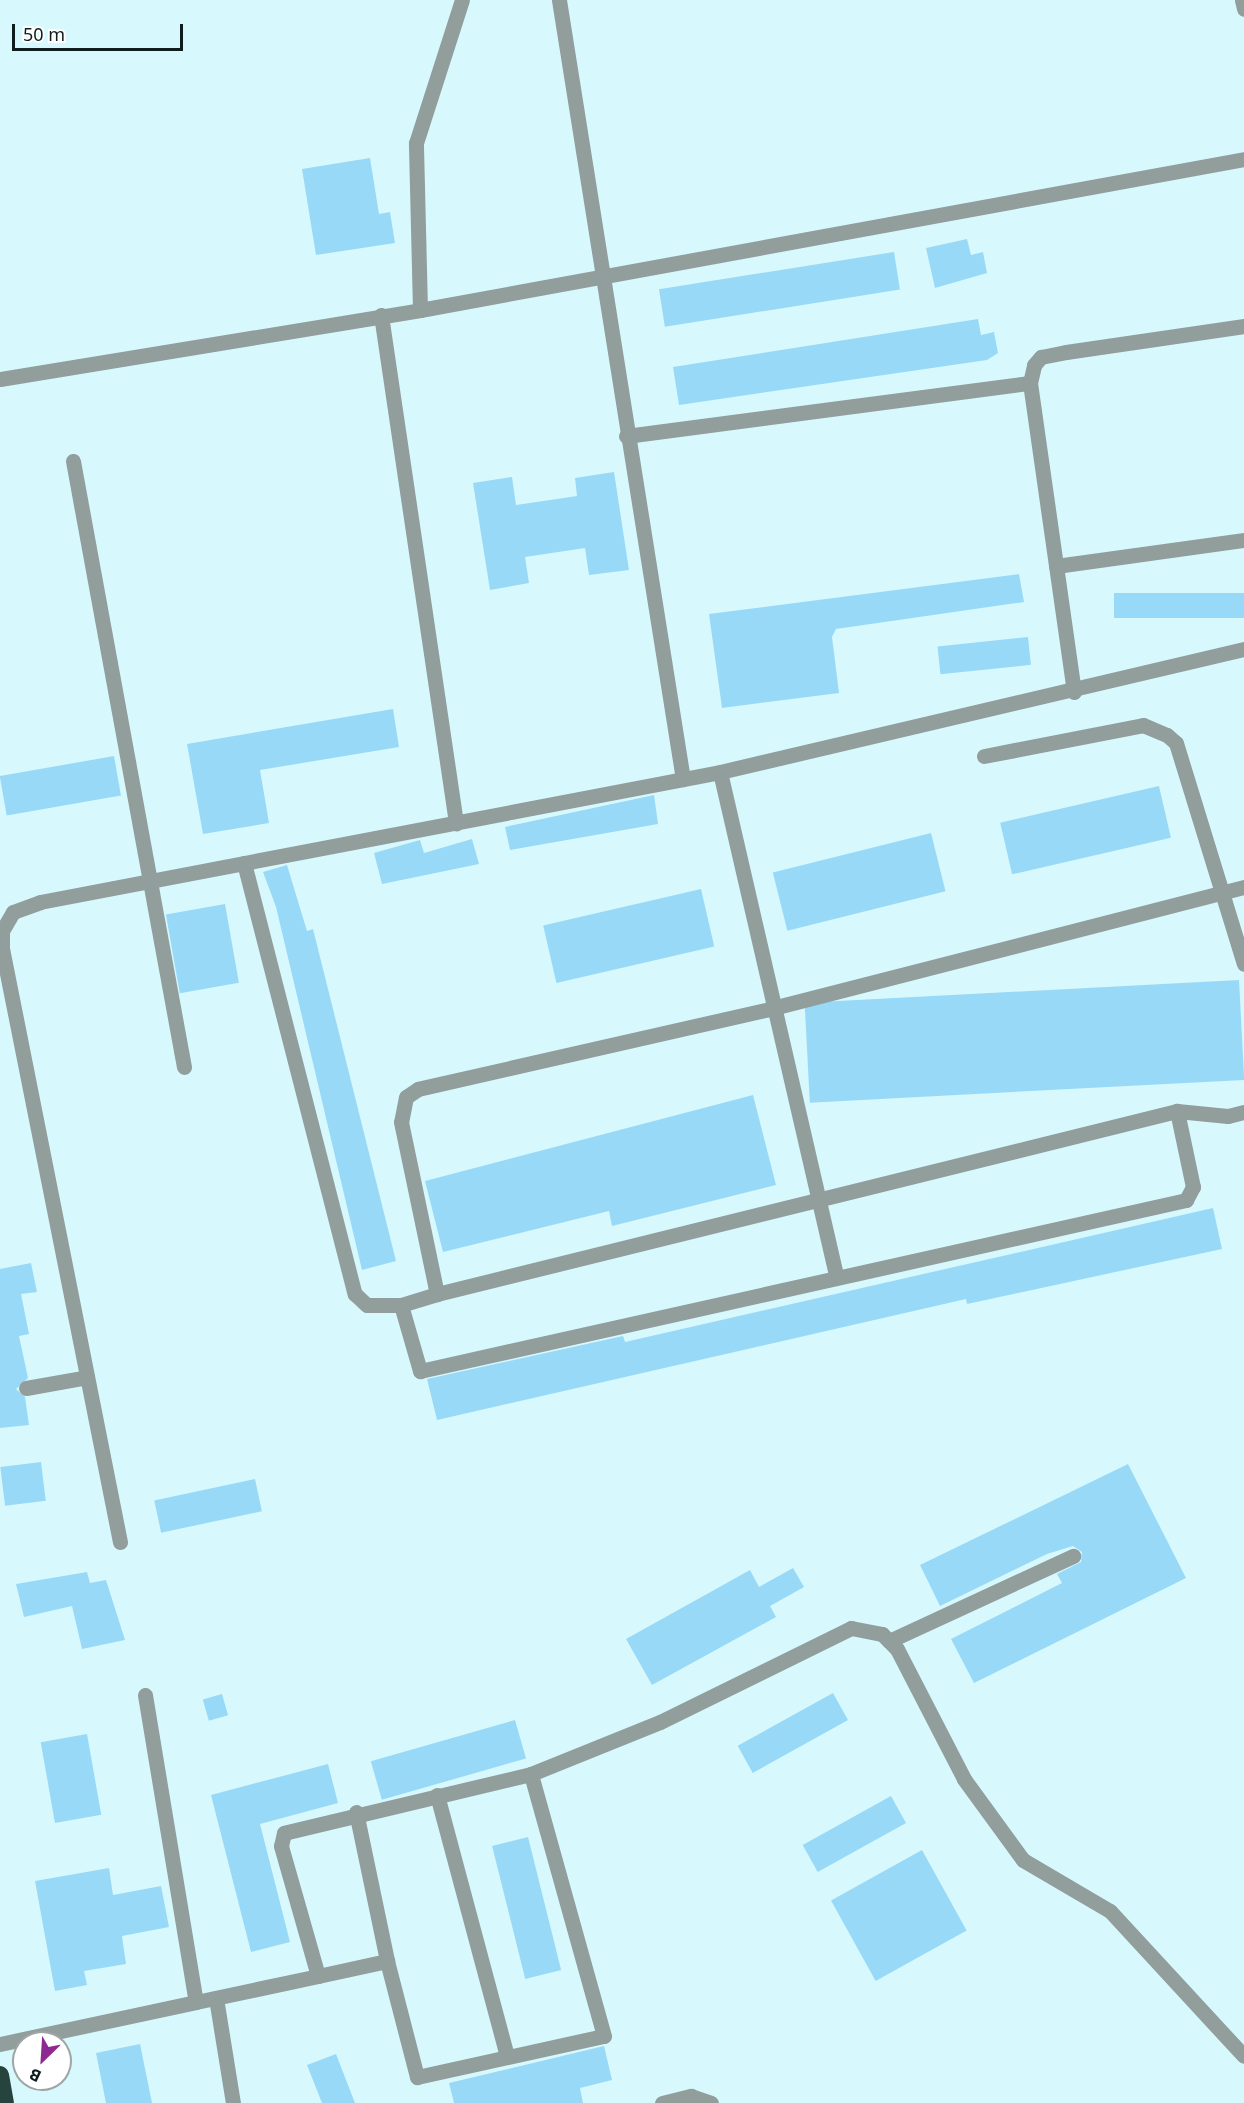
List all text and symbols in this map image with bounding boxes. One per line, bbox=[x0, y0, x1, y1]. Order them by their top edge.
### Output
scale bar bbox=[15, 12, 186, 50]
text: 50 m bbox=[23, 22, 65, 46]
north arrow bbox=[12, 2031, 72, 2091]
text: B bbox=[26, 2063, 45, 2088]

